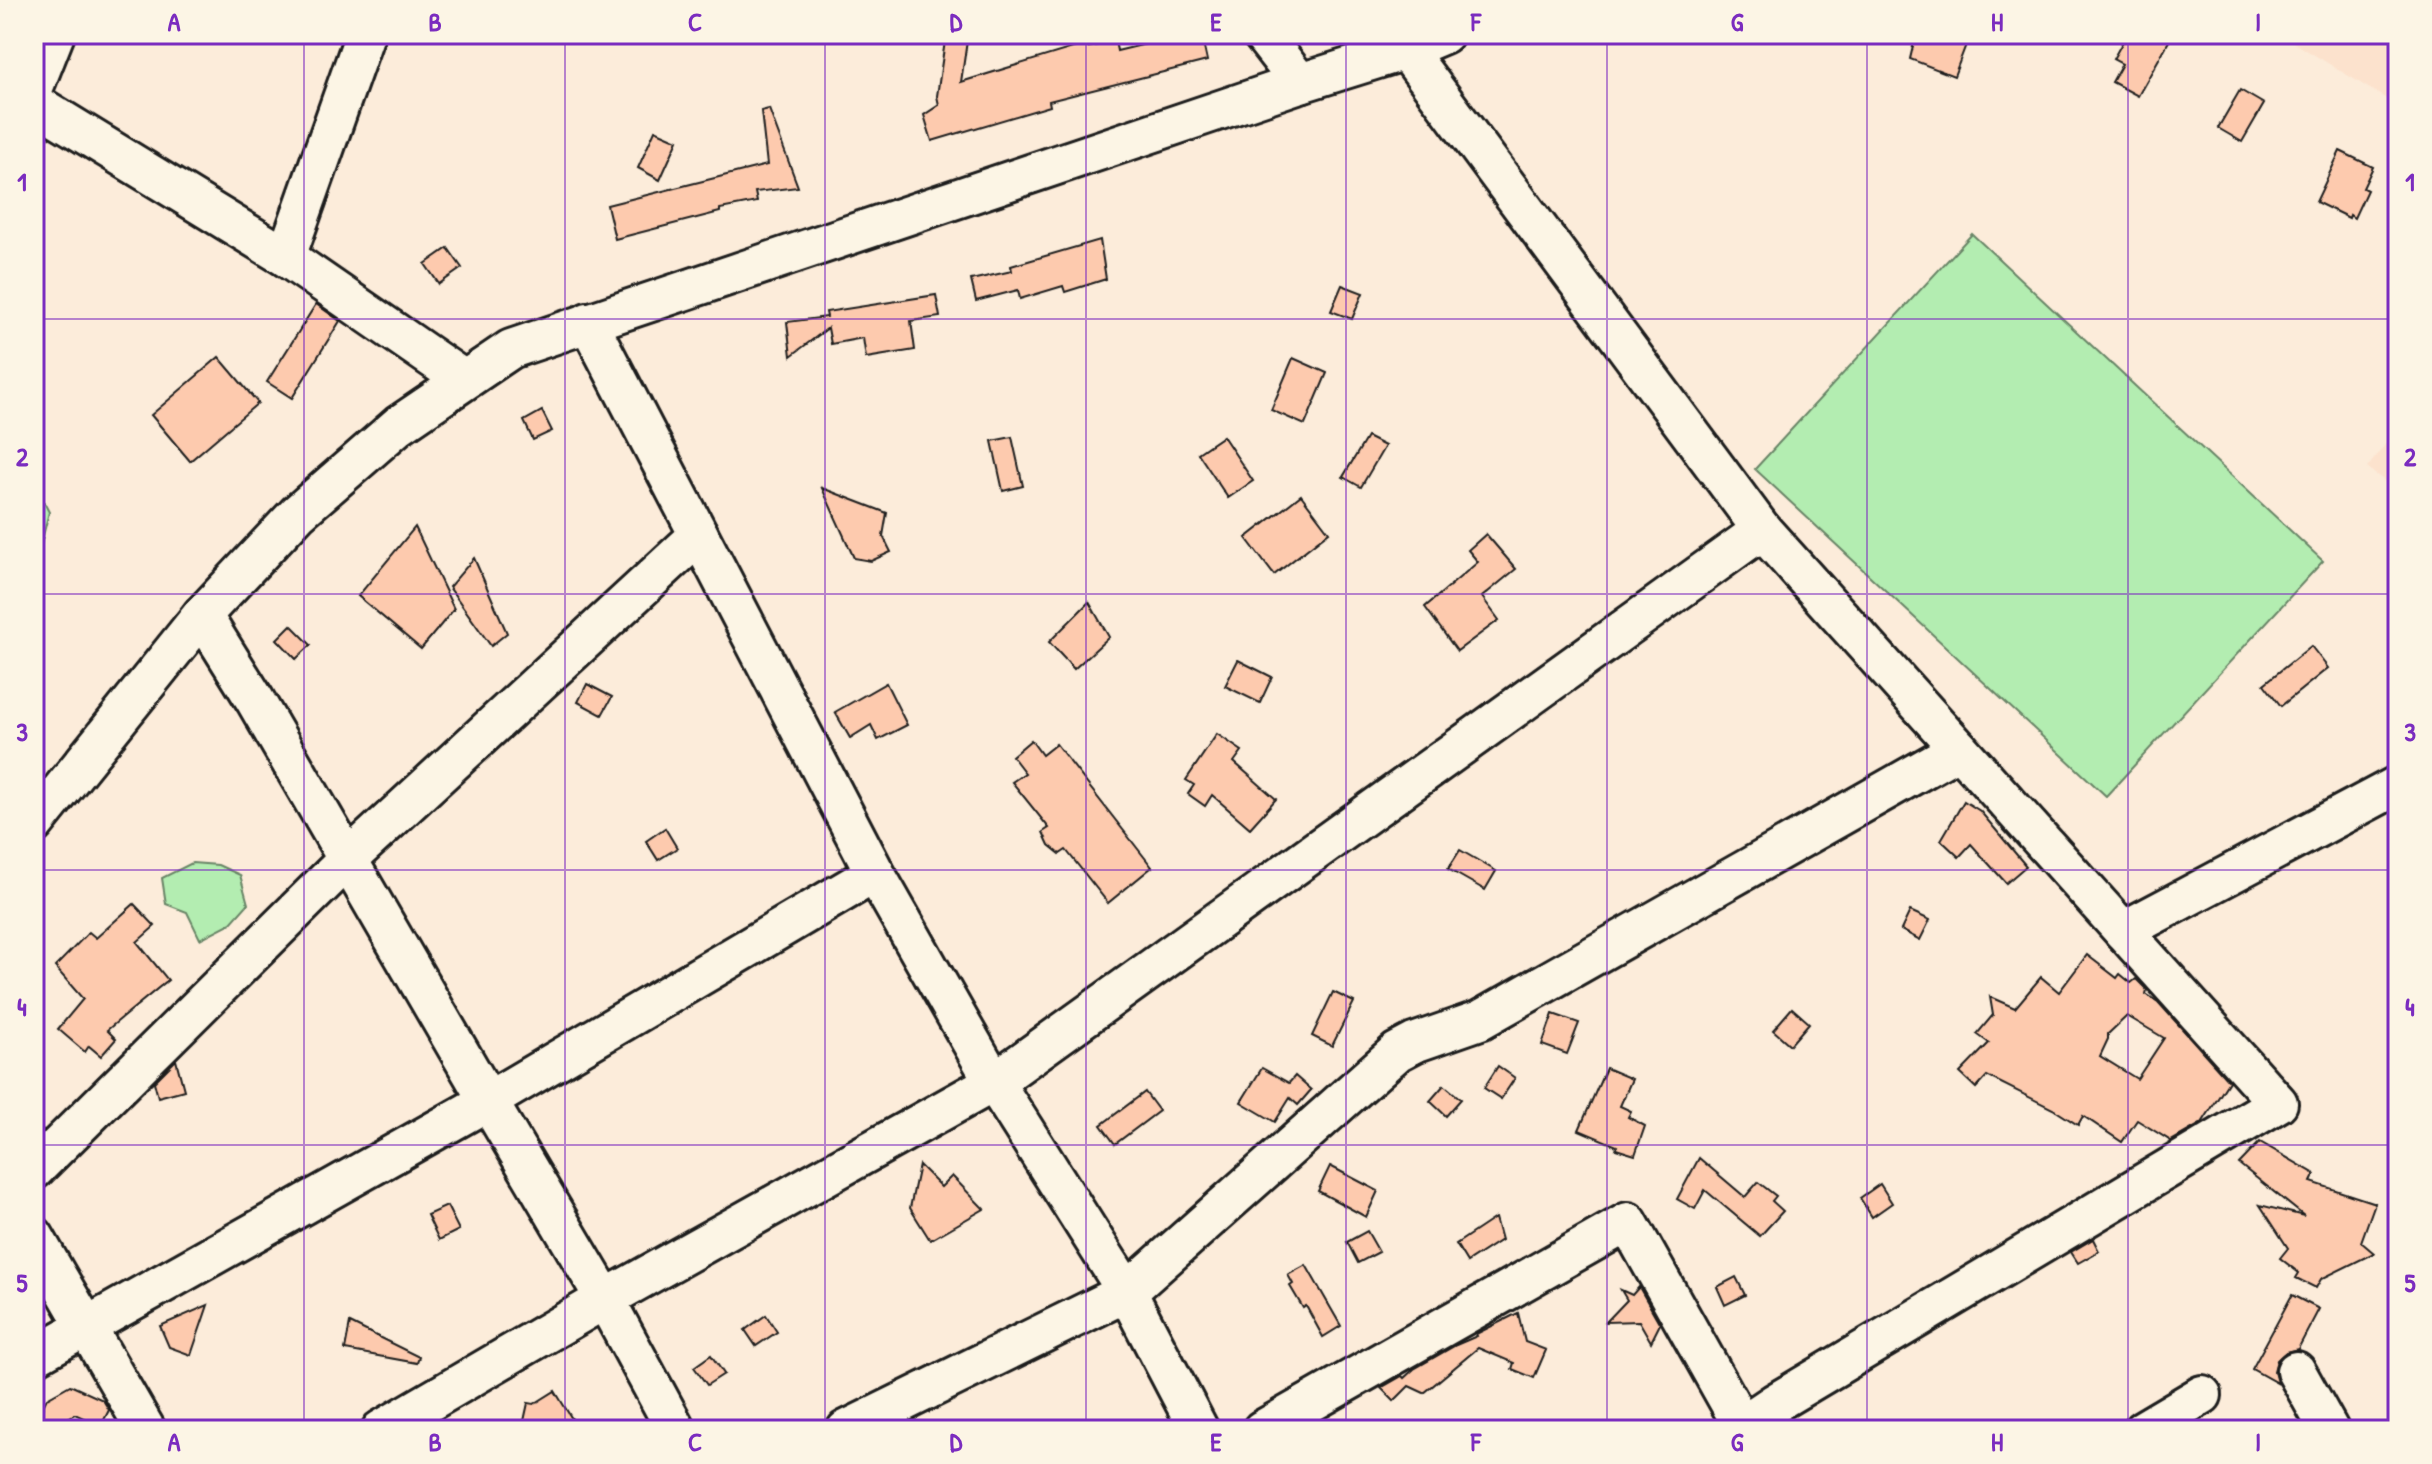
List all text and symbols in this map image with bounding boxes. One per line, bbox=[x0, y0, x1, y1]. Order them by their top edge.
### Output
text: A bbox=[168, 4, 181, 39]
text: B bbox=[428, 4, 442, 39]
text: C bbox=[688, 4, 702, 39]
text: D bbox=[950, 4, 963, 39]
text: E bbox=[1210, 4, 1222, 39]
text: F bbox=[1470, 4, 1482, 39]
text: G bbox=[1731, 4, 1744, 39]
text: H bbox=[1991, 4, 2003, 39]
text: I bbox=[2255, 4, 2261, 39]
text: 1 bbox=[17, 164, 27, 199]
text: 1 bbox=[2405, 164, 2415, 199]
text: 2 bbox=[16, 439, 29, 474]
text: 2 bbox=[2404, 439, 2417, 474]
text: 3 bbox=[16, 714, 28, 749]
text: 3 bbox=[2404, 714, 2416, 749]
text: 4 bbox=[17, 989, 27, 1024]
text: 4 bbox=[2405, 989, 2415, 1024]
text: 5 bbox=[17, 1265, 28, 1300]
text: 5 bbox=[2405, 1265, 2416, 1300]
text: A bbox=[168, 1424, 181, 1459]
text: B bbox=[428, 1424, 442, 1459]
text: C bbox=[688, 1424, 702, 1459]
text: D bbox=[950, 1424, 963, 1459]
text: E bbox=[1210, 1424, 1222, 1459]
text: F bbox=[1470, 1424, 1482, 1459]
text: G bbox=[1731, 1424, 1744, 1459]
text: H bbox=[1991, 1424, 2003, 1459]
text: I bbox=[2255, 1424, 2261, 1459]

